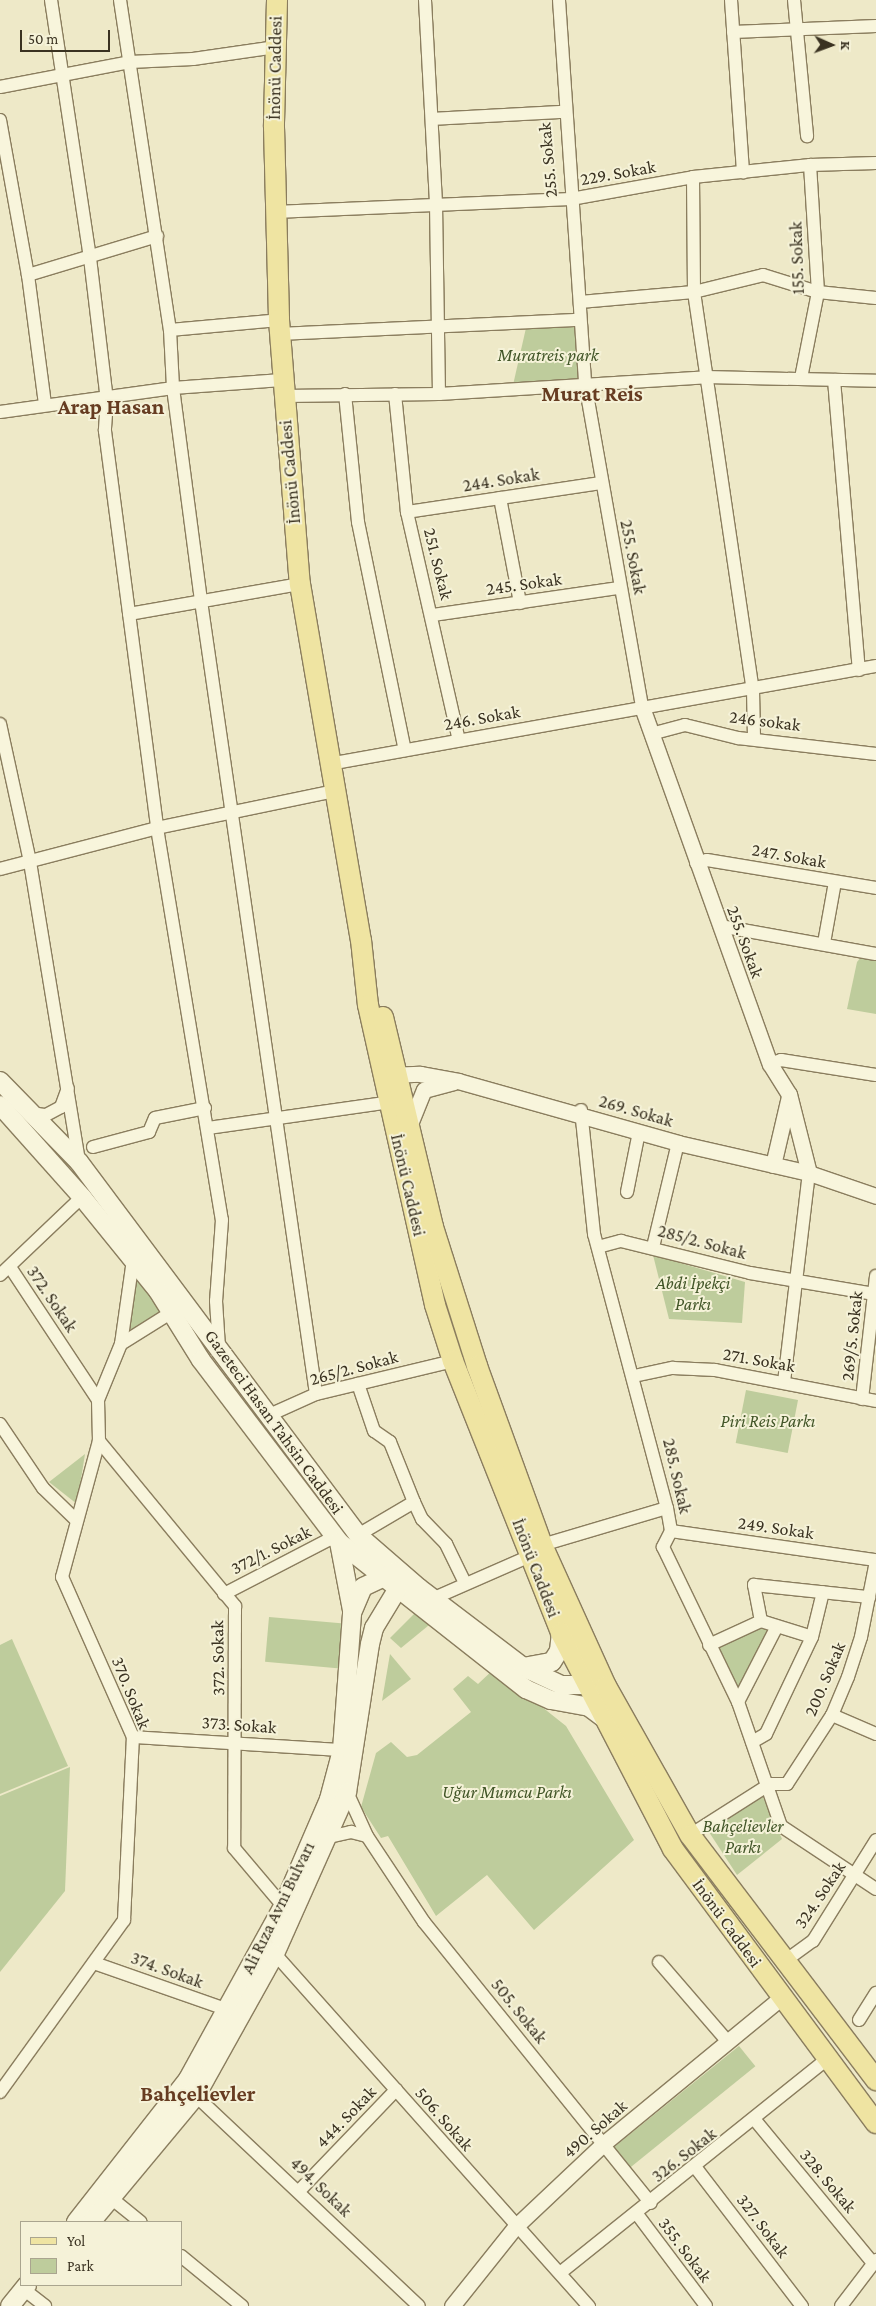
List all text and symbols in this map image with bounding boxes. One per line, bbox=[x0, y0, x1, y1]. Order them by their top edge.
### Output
street label: İnönü Caddesi bbox=[263, 16, 287, 120]
scale bar bbox=[22, 20, 112, 52]
north arrow bbox=[806, 20, 856, 70]
text: 50 m bbox=[28, 31, 58, 47]
text: K bbox=[838, 41, 854, 50]
street label: 255. Sokak bbox=[534, 121, 562, 199]
street label: 229. Sokak bbox=[579, 156, 657, 190]
street label: 155. Sokak bbox=[785, 221, 809, 295]
park label: Muratreis park bbox=[497, 344, 599, 366]
district label: Murat Reis bbox=[541, 381, 643, 407]
district label: Arap Hasan bbox=[58, 394, 164, 420]
street label: İnönü Caddesi bbox=[275, 419, 305, 525]
street label: 244. Sokak bbox=[461, 463, 541, 497]
street label: 255. Sokak bbox=[615, 518, 651, 596]
street label: 251. Sokak bbox=[419, 526, 457, 602]
street label: 245. Sokak bbox=[485, 568, 563, 600]
street label: 246. Sokak bbox=[442, 701, 522, 735]
street label: 246 sokak bbox=[728, 706, 802, 736]
street label: 247. Sokak bbox=[750, 839, 828, 873]
street label: 255. Sokak bbox=[722, 903, 768, 981]
street label: 269. Sokak bbox=[596, 1090, 676, 1132]
street label: İnönü Caddesi bbox=[386, 1132, 430, 1238]
street label: 285/2. Sokak bbox=[655, 1220, 749, 1264]
street label: 372. Sokak bbox=[22, 1262, 82, 1336]
park label: Abdi İpekçi Parkı bbox=[656, 1273, 730, 1316]
street label: 269/5. Sokak bbox=[837, 1290, 867, 1382]
street label: Gazeteci Hasan Tahsin Caddesi bbox=[200, 1326, 348, 1518]
street label: 271. Sokak bbox=[721, 1343, 797, 1377]
street label: 265/2. Sokak bbox=[308, 1346, 400, 1390]
park label: Piri Reis Parkı bbox=[721, 1410, 815, 1432]
street label: 285. Sokak bbox=[658, 1436, 696, 1516]
street label: 249. Sokak bbox=[737, 1512, 815, 1544]
street label: İnönü Caddesi bbox=[507, 1516, 565, 1620]
street label: 372/1. Sokak bbox=[227, 1521, 315, 1579]
street label: 372. Sokak bbox=[207, 1620, 229, 1696]
street label: 200. Sokak bbox=[800, 1639, 850, 1719]
street label: 370. Sokak bbox=[107, 1654, 155, 1732]
street label: 373. Sokak bbox=[201, 1712, 277, 1738]
park label: Uğur Mumcu Parkı bbox=[442, 1781, 572, 1803]
park label: Bahçelievler Parkı bbox=[702, 1816, 784, 1858]
street label: Ali Rıza Avni Bulvarı bbox=[237, 1838, 319, 1978]
street label: 324. Sokak bbox=[790, 1857, 850, 1933]
street label: İnönü Caddesi bbox=[688, 1875, 766, 1971]
street label: 374. Sokak bbox=[128, 1947, 206, 1993]
street label: 505. Sokak bbox=[486, 1974, 552, 2048]
district label: Bahçelievler bbox=[140, 2081, 256, 2107]
street label: 444. Sokak bbox=[311, 2081, 381, 2153]
street label: 506. Sokak bbox=[410, 2083, 478, 2155]
street label: 490. Sokak bbox=[558, 2095, 632, 2163]
street label: 326. Sokak bbox=[647, 2123, 721, 2187]
street label: 328. Sokak bbox=[795, 2145, 861, 2217]
street label: 494. Sokak bbox=[286, 2152, 356, 2222]
street label: 327. Sokak bbox=[732, 2190, 794, 2262]
street label: 355. Sokak bbox=[654, 2213, 716, 2287]
legend bbox=[20, 2221, 182, 2286]
text: Yol bbox=[67, 2233, 85, 2249]
text: Park bbox=[67, 2258, 94, 2274]

